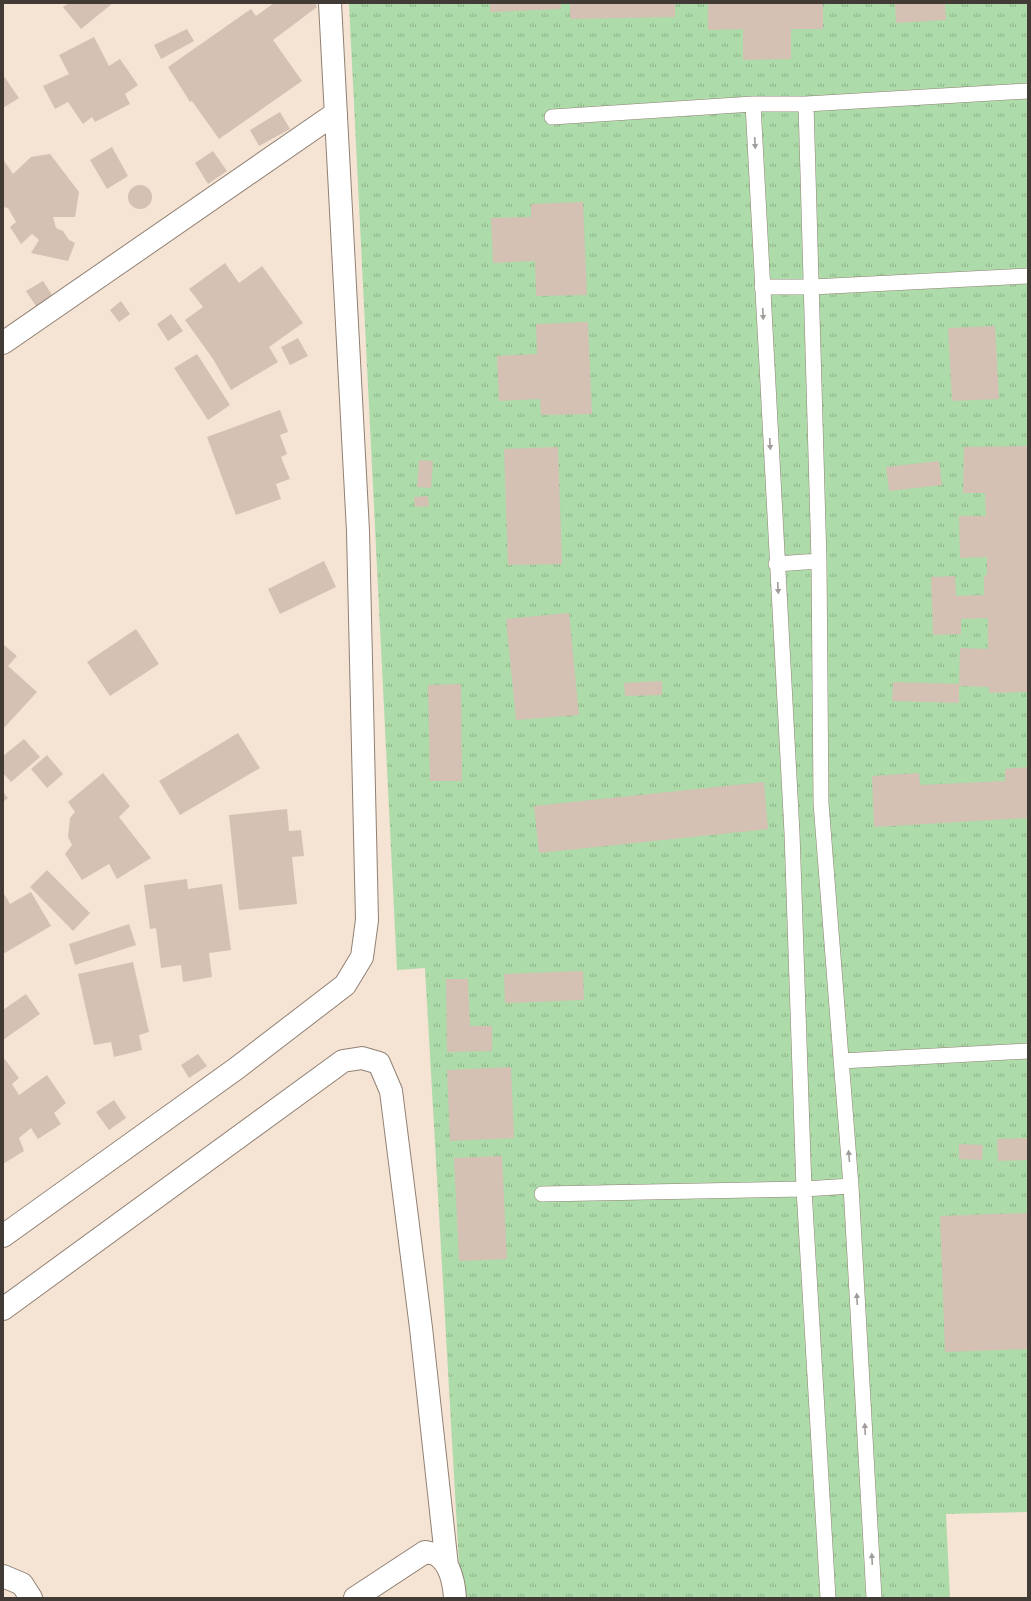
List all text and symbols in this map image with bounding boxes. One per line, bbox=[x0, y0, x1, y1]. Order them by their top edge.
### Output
one-way arrow bbox=[751, 137, 758, 149]
one-way arrow bbox=[760, 308, 767, 321]
one-way arrow bbox=[767, 438, 773, 451]
one-way arrow bbox=[774, 582, 781, 594]
one-way arrow bbox=[845, 1150, 852, 1162]
one-way arrow bbox=[854, 1293, 861, 1305]
one-way arrow bbox=[861, 1423, 868, 1435]
one-way arrow bbox=[868, 1553, 875, 1565]

